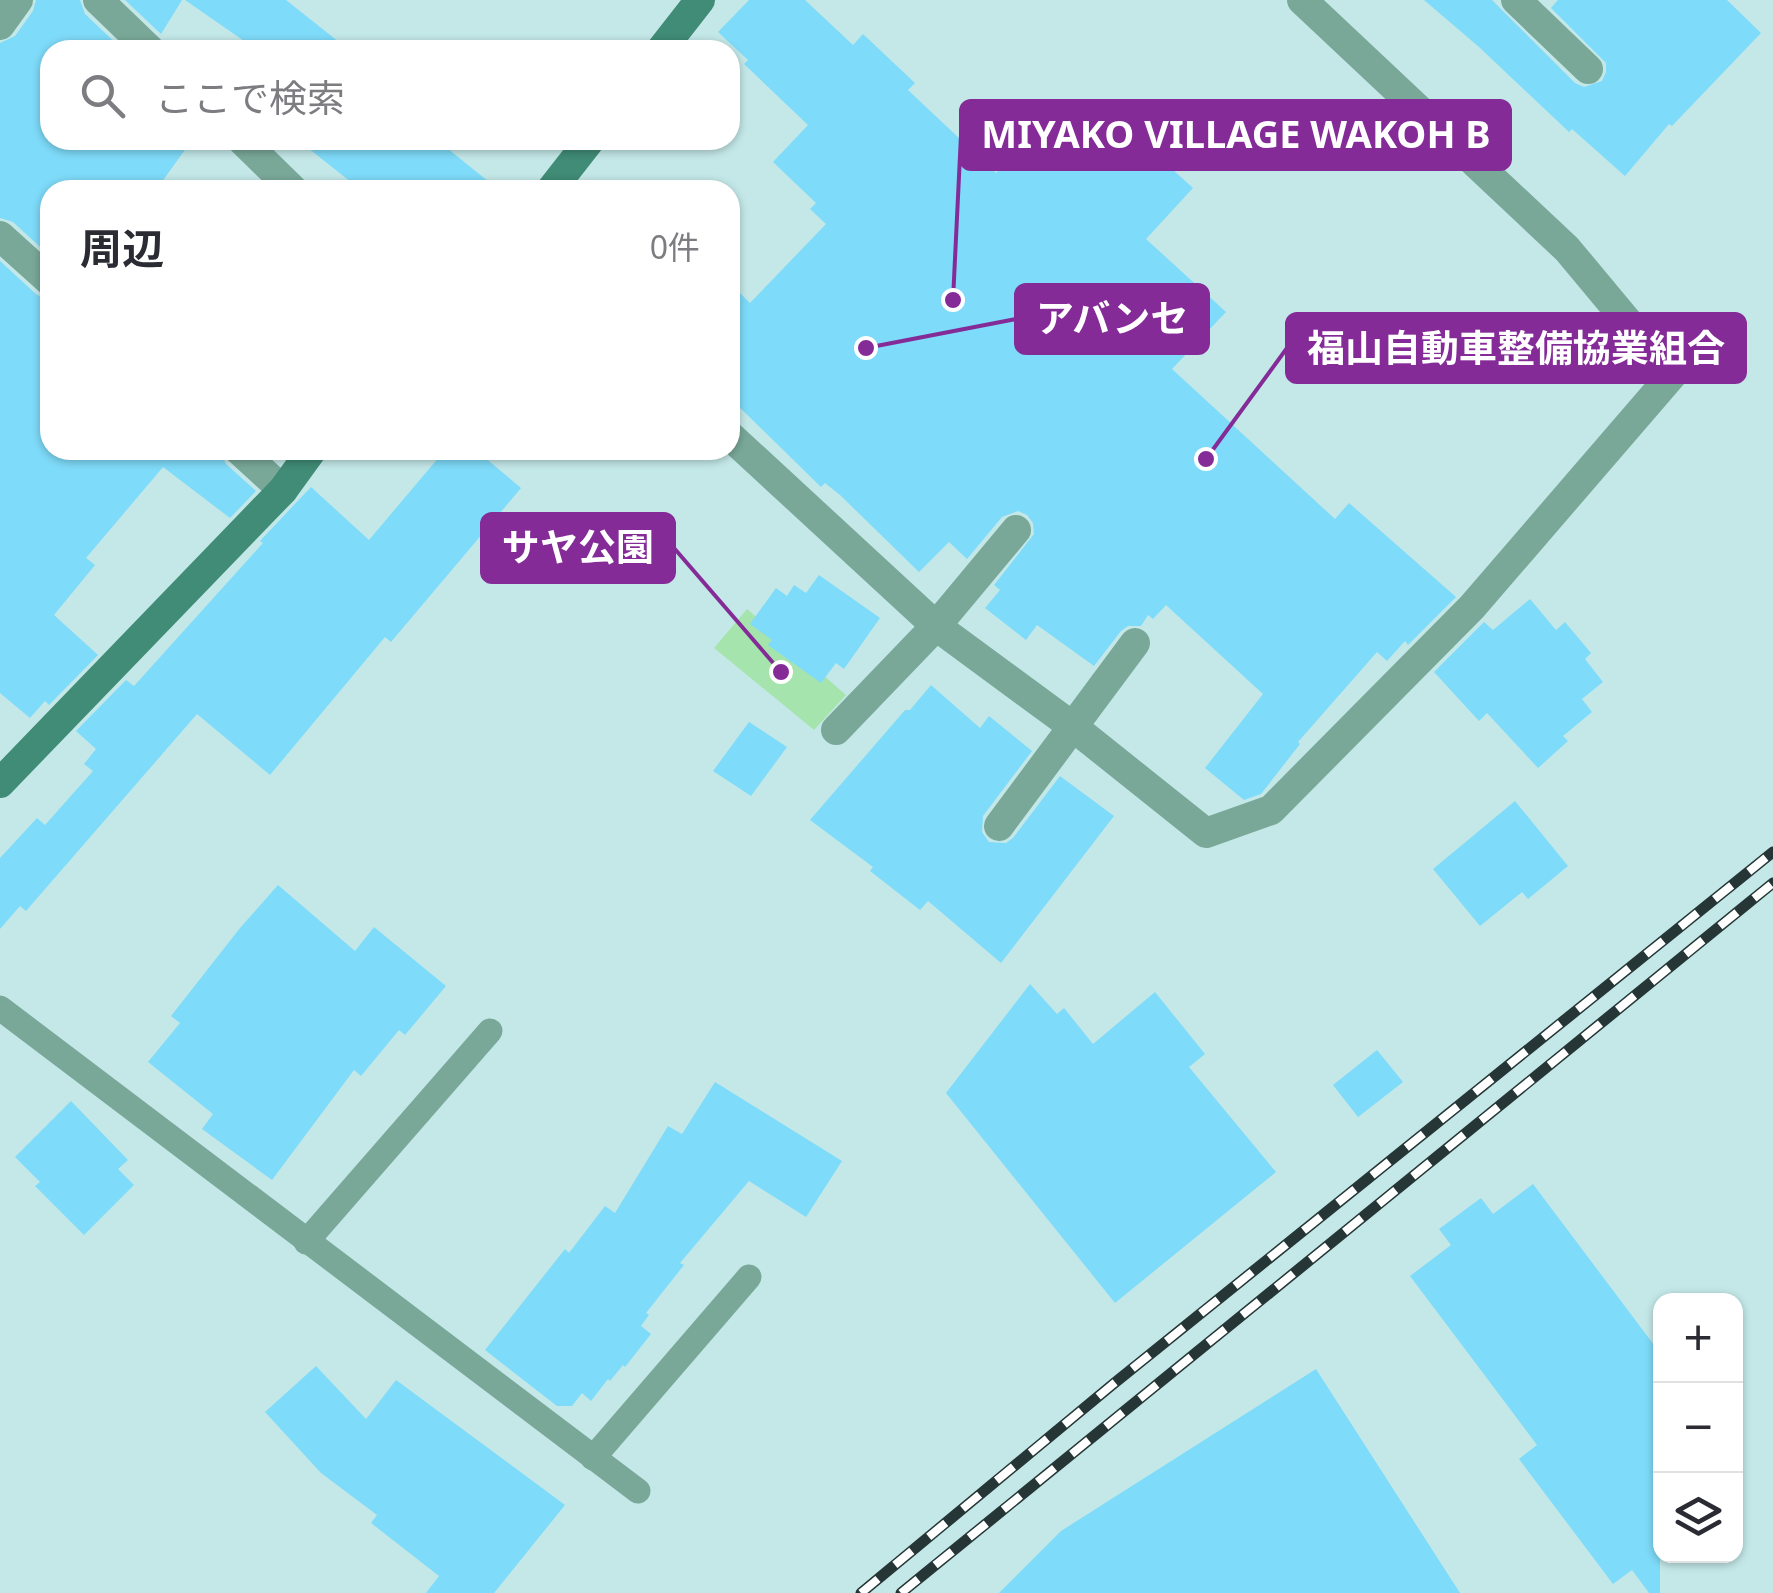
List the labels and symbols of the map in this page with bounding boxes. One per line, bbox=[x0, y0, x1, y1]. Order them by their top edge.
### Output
callout: MIYAKO VILLAGE WAKOH B bbox=[961, 101, 1510, 169]
text: MIYAKO VILLAGE WAKOH B bbox=[981, 107, 1491, 159]
callout: アバンセ bbox=[1016, 285, 1208, 353]
text: アバンセ bbox=[1036, 291, 1188, 343]
callout: 福山自動車整備協業組合 bbox=[1287, 314, 1745, 382]
text: 福山自動車整備協業組合 bbox=[1307, 321, 1725, 373]
callout: サヤ公園 bbox=[482, 514, 674, 582]
text: サヤ公園 bbox=[502, 520, 654, 572]

